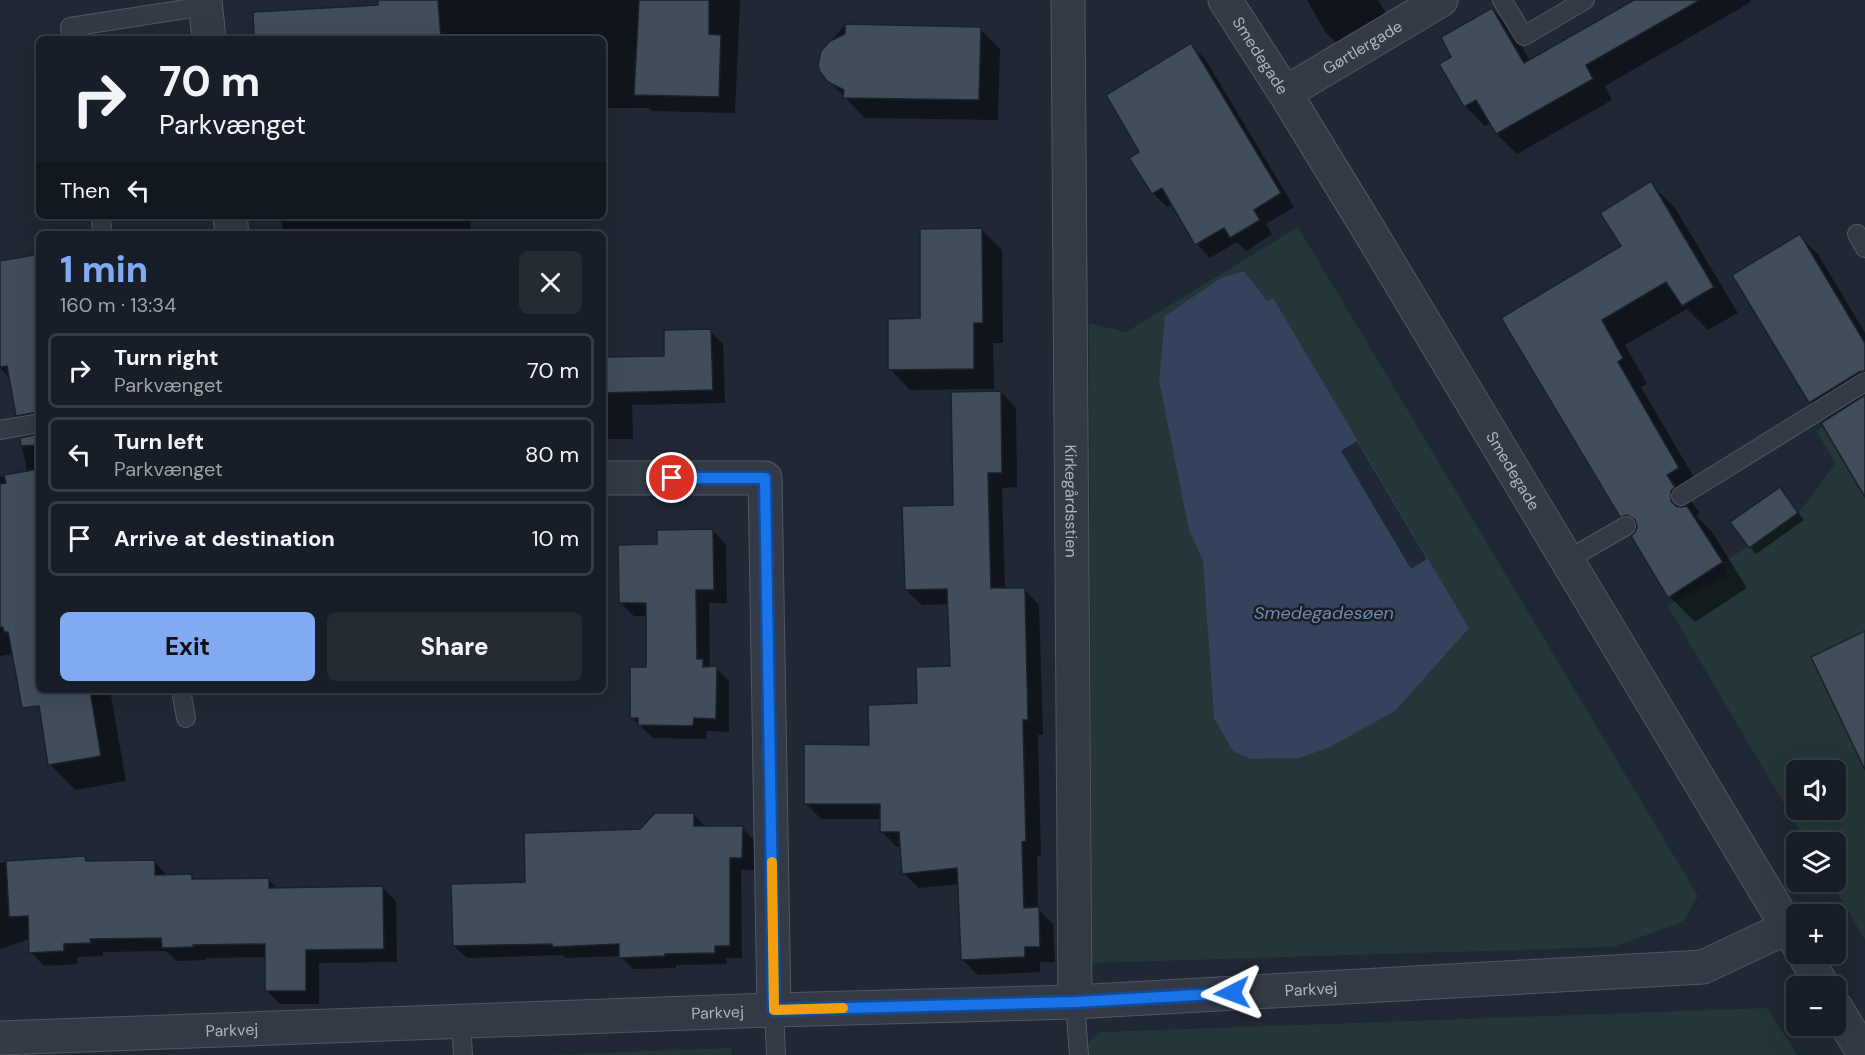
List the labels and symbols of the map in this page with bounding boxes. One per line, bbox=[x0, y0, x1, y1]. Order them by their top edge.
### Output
street label: Smedegade bbox=[1228, 13, 1294, 98]
street label: Gørtlergade bbox=[1319, 15, 1406, 79]
street label: Smedegade bbox=[1482, 427, 1545, 514]
street label: Kirkegårdsstien bbox=[1061, 444, 1082, 558]
pin bbox=[646, 452, 697, 503]
water label: Smedegadesøen bbox=[1254, 601, 1394, 625]
position arrow bbox=[1200, 961, 1264, 1025]
street label: Parkvej bbox=[1284, 977, 1338, 1001]
street label: Parkvej bbox=[691, 1001, 744, 1023]
street label: Parkvej bbox=[205, 1018, 259, 1041]

